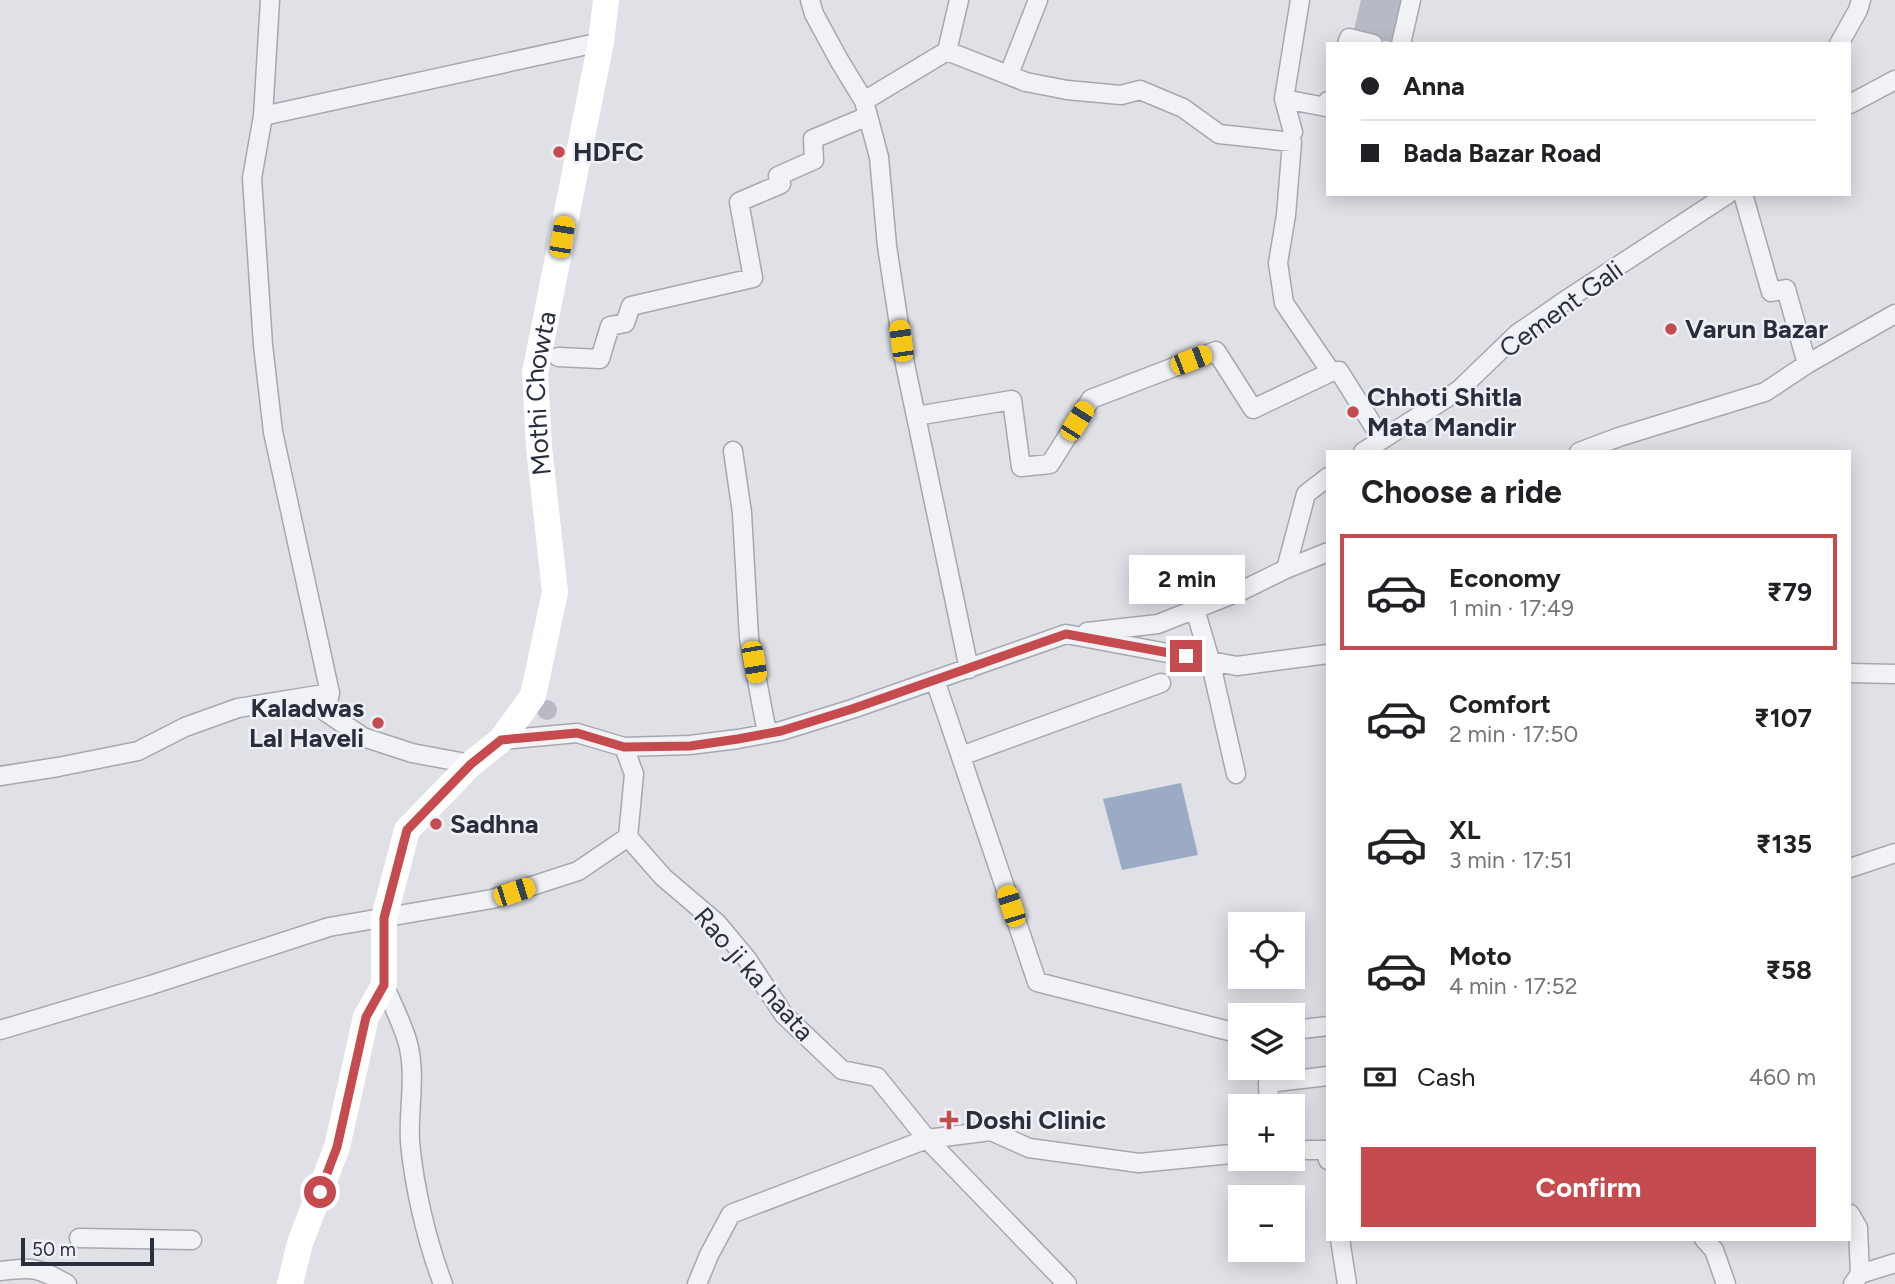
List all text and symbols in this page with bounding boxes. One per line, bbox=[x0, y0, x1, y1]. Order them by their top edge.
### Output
text: Anna bbox=[1403, 70, 1465, 102]
place label: HDFC bbox=[573, 136, 644, 168]
text: Bada Bazar Road bbox=[1403, 137, 1602, 169]
marker: HDFC bbox=[551, 144, 567, 160]
car bbox=[549, 214, 576, 260]
street label: Cement Gali bbox=[1493, 254, 1629, 364]
street label: Mothi Chowta bbox=[519, 308, 563, 477]
place label: Varun Bazar bbox=[1685, 313, 1828, 345]
car bbox=[888, 319, 915, 363]
marker: Varun Bazar bbox=[1663, 321, 1679, 337]
car bbox=[1168, 343, 1215, 377]
place label: Chhoti Shitla Mata Mandir bbox=[1367, 381, 1522, 443]
car bbox=[1057, 398, 1098, 444]
marker: Chhoti Shitla Mata Mandir bbox=[1345, 404, 1361, 420]
text: Choose a ride bbox=[1361, 473, 1562, 511]
callout: 2 min bbox=[1128, 554, 1244, 604]
icon: car bbox=[1365, 561, 1428, 624]
text: Economy bbox=[1449, 562, 1561, 594]
text: 2 min bbox=[1158, 565, 1216, 593]
text: ₹79 bbox=[1767, 576, 1812, 608]
text: 1 min · 17:49 bbox=[1449, 594, 1574, 622]
car bbox=[741, 639, 768, 685]
route end bbox=[1170, 640, 1202, 672]
icon: car bbox=[1365, 687, 1428, 750]
text: Comfort bbox=[1449, 688, 1551, 720]
place label: Kaladwas Lal Haveli bbox=[249, 692, 364, 754]
text: ₹107 bbox=[1754, 702, 1812, 734]
marker: Kaladwas Lal Haveli bbox=[370, 715, 386, 731]
text: 2 min · 17:50 bbox=[1449, 720, 1578, 748]
place label: Sadhna bbox=[450, 808, 539, 840]
icon: car bbox=[1365, 813, 1428, 876]
text: XL bbox=[1449, 814, 1481, 846]
marker: Sadhna bbox=[428, 816, 444, 832]
text: ₹135 bbox=[1756, 828, 1812, 860]
text: 3 min · 17:51 bbox=[1449, 846, 1573, 874]
car bbox=[491, 876, 538, 908]
car bbox=[995, 883, 1028, 929]
street label: Rao ji ka haata bbox=[687, 901, 821, 1047]
map controls bbox=[1228, 912, 1305, 1262]
button: locate bbox=[1228, 912, 1305, 989]
icon: car bbox=[1365, 939, 1428, 1002]
text: Moto bbox=[1449, 940, 1512, 972]
text: ₹58 bbox=[1765, 954, 1812, 986]
text: 4 min · 17:52 bbox=[1449, 972, 1578, 1000]
button: layers bbox=[1228, 1003, 1305, 1080]
icon: cash bbox=[1361, 1058, 1399, 1096]
text: Cash bbox=[1417, 1061, 1476, 1093]
text: 460 m bbox=[1749, 1063, 1816, 1091]
button: + bbox=[1228, 1094, 1305, 1171]
place label: Doshi Clinic bbox=[965, 1104, 1106, 1136]
marker: Doshi Clinic bbox=[939, 1110, 959, 1130]
button: Confirm bbox=[1361, 1147, 1816, 1227]
route start bbox=[304, 1176, 336, 1208]
button: − bbox=[1228, 1185, 1305, 1262]
scale bar bbox=[21, 1235, 154, 1267]
text: 50 m bbox=[32, 1238, 76, 1261]

